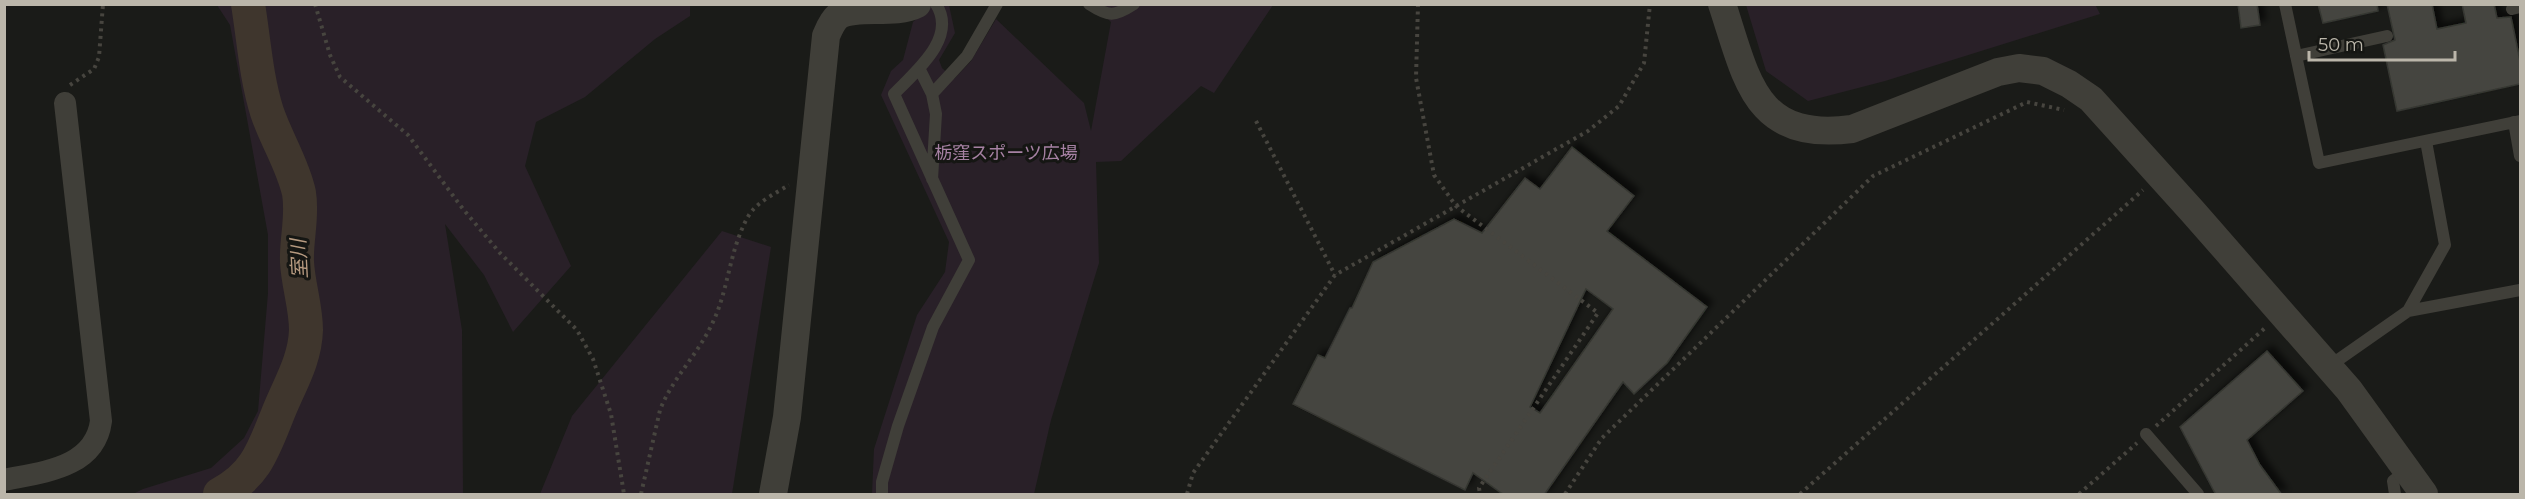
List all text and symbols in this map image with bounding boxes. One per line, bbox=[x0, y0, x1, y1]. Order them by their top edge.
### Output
scale bar bbox=[2309, 24, 2454, 62]
text: 50 m bbox=[2318, 34, 2364, 56]
park label: 栃窪スポーツ広場 bbox=[934, 142, 1078, 164]
water label: 室川 bbox=[286, 236, 312, 280]

